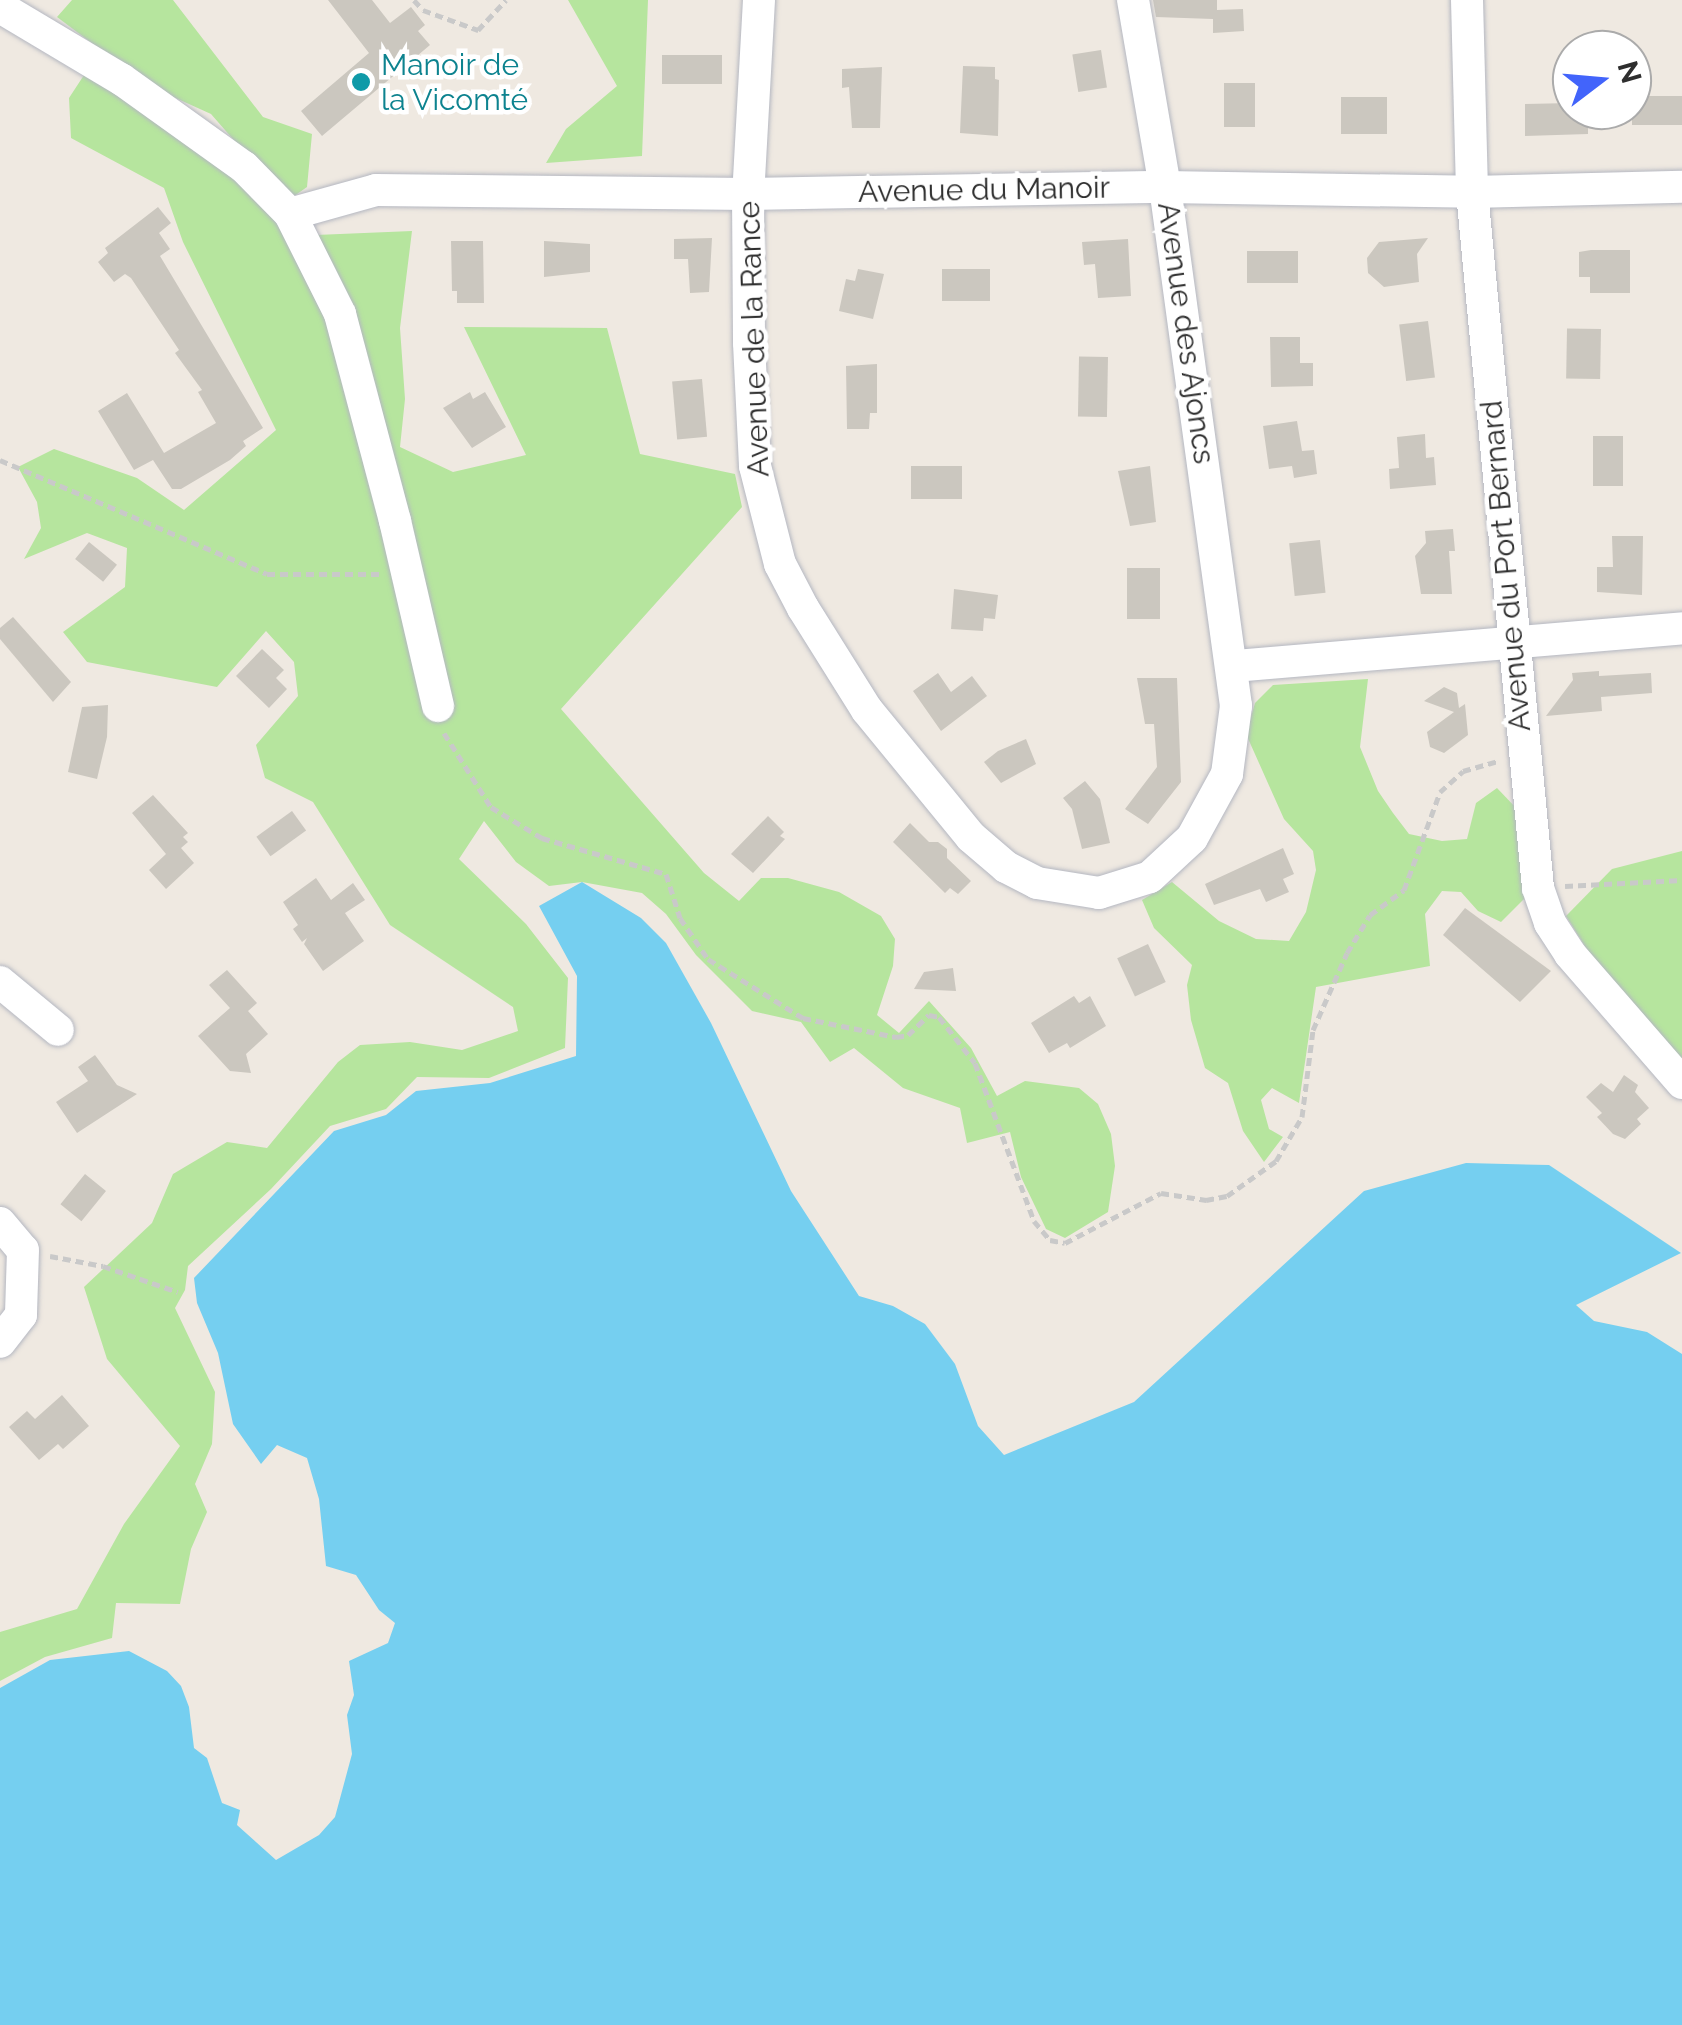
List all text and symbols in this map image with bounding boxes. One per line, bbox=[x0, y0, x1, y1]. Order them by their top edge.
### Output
north arrow bbox=[1552, 30, 1652, 130]
place label: Manoir de la Vicomté bbox=[381, 47, 529, 118]
text: N bbox=[1611, 57, 1648, 87]
marker: Manoir de la Vicomté bbox=[350, 71, 372, 93]
street label: Avenue du Manoir bbox=[858, 170, 1110, 210]
street label: Avenue des Ajoncs bbox=[1150, 199, 1222, 467]
street label: Avenue de la Rance bbox=[731, 200, 777, 478]
street label: Avenue du Port Bernard bbox=[1474, 399, 1538, 733]

